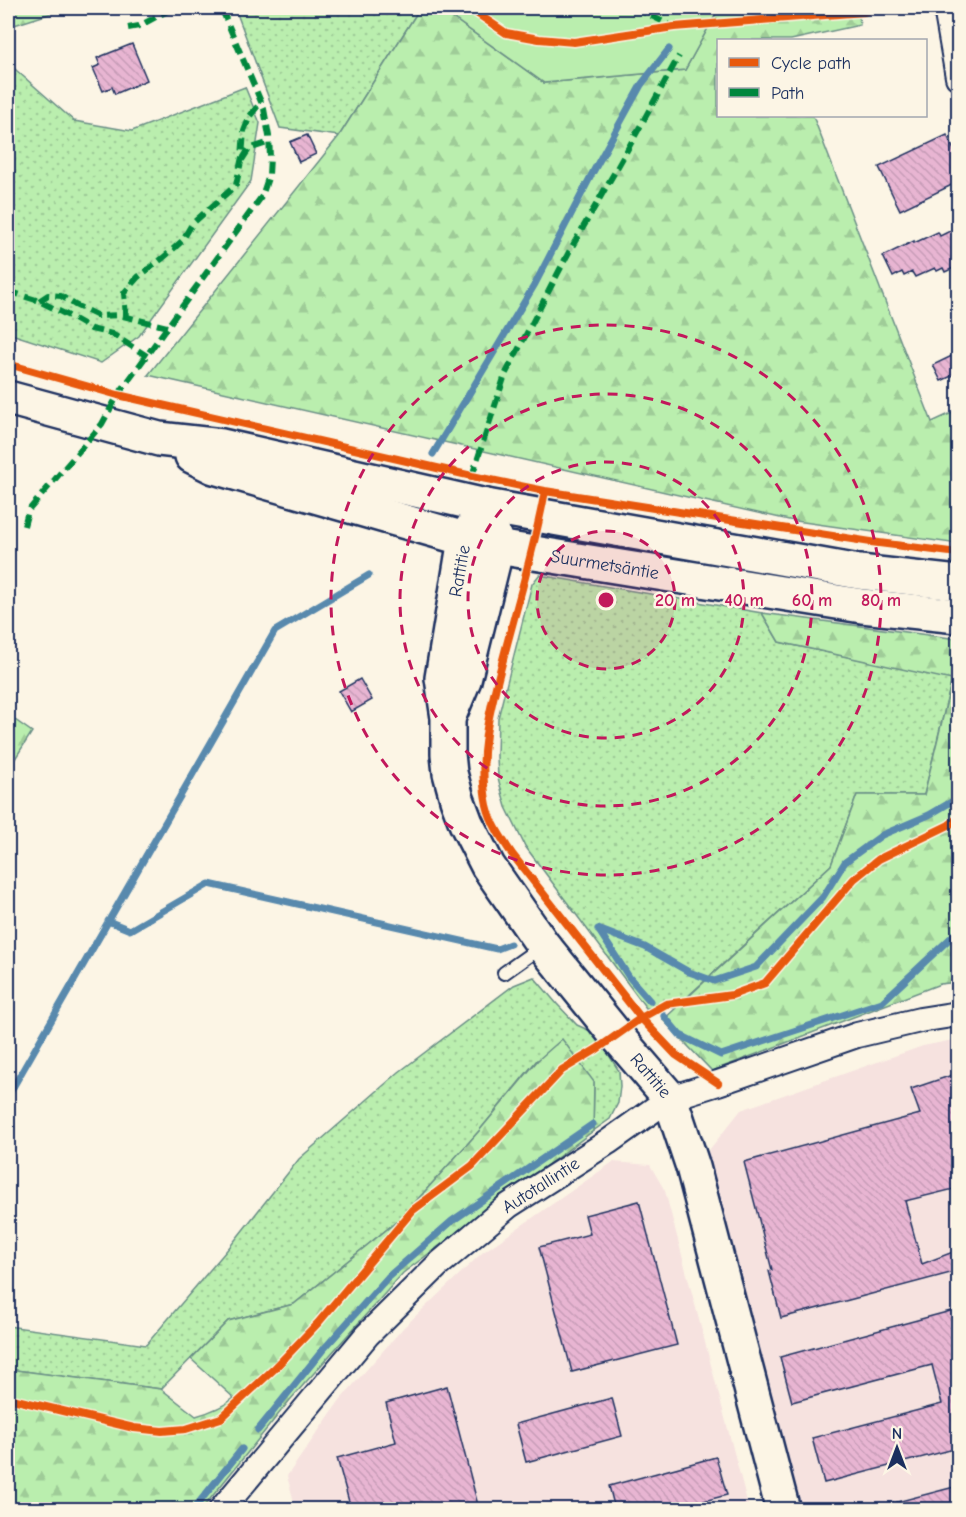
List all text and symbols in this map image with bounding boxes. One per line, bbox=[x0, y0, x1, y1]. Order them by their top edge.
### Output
legend bbox=[717, 39, 927, 117]
text: Cycle path bbox=[771, 53, 851, 74]
text: Path bbox=[771, 83, 804, 104]
street label: Rattitie bbox=[445, 543, 475, 599]
street label: Suurmetsäntie bbox=[549, 545, 661, 584]
centre of rings bbox=[596, 590, 616, 610]
text: 20 m bbox=[655, 590, 695, 611]
text: 40 m bbox=[724, 590, 764, 611]
text: 60 m bbox=[792, 590, 832, 611]
text: 80 m bbox=[861, 590, 901, 611]
street label: Rattitie bbox=[626, 1049, 676, 1102]
street label: Autotallintie bbox=[498, 1153, 583, 1218]
north arrow bbox=[867, 1418, 927, 1478]
text: N bbox=[892, 1425, 902, 1443]

